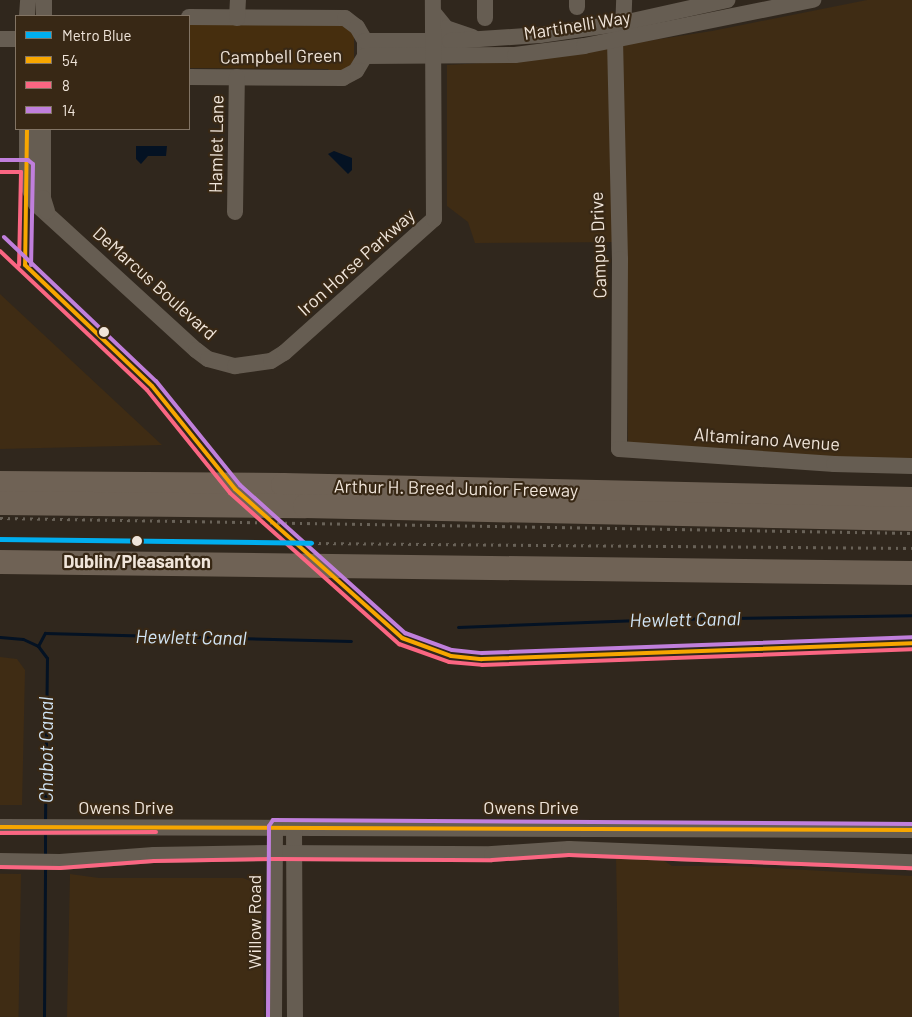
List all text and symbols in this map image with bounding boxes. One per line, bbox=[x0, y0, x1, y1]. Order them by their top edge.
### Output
street label: Martinelli Way bbox=[522, 6, 632, 44]
legend bbox=[15, 15, 190, 130]
text: Metro Blue bbox=[62, 26, 132, 44]
street label: Campbell Green bbox=[220, 44, 342, 68]
text: 54 bbox=[62, 51, 78, 69]
text: 8 bbox=[62, 76, 70, 94]
street label: Hamlet Lane bbox=[204, 95, 228, 193]
text: 14 bbox=[62, 101, 76, 119]
street label: Campus Drive bbox=[585, 191, 611, 299]
street label: Iron Horse Parkway bbox=[293, 204, 419, 320]
street label: DeMarcus Boulevard bbox=[89, 222, 221, 344]
unlabelled marker bbox=[99, 327, 109, 337]
street label: Altamirano Avenue bbox=[693, 423, 841, 455]
street label: Arthur H. Breed Junior Freeway bbox=[334, 475, 578, 501]
marker: Dublin/Pleasanton bbox=[130, 534, 144, 548]
place label: Dublin/Pleasanton bbox=[63, 550, 211, 572]
water label: Hewlett Canal bbox=[629, 607, 741, 631]
water label: Hewlett Canal bbox=[135, 625, 247, 649]
water label: Chabot Canal bbox=[35, 697, 57, 803]
street label: Owens Drive bbox=[78, 796, 174, 818]
street label: Owens Drive bbox=[483, 796, 579, 818]
street label: Willow Road bbox=[243, 875, 265, 969]

